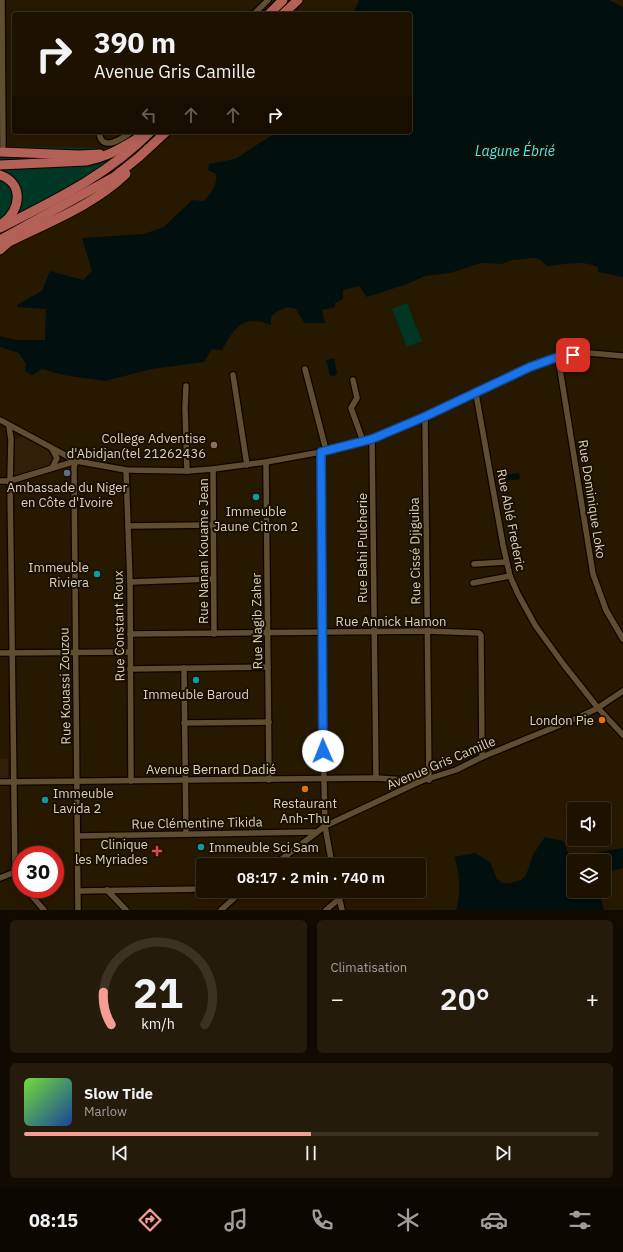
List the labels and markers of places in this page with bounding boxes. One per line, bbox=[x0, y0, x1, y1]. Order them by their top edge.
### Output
pin bbox=[556, 338, 590, 372]
place label: College Adventise d'Abidjan(tel 21262436 bbox=[67, 430, 206, 462]
marker: College Adventise d'Abidjan(tel 21262436 bbox=[209, 440, 219, 450]
marker: Ambassade du Niger en Côte d'Ivoire bbox=[62, 468, 72, 478]
place label: Ambassade du Niger en Côte d'Ivoire bbox=[7, 479, 128, 511]
marker: Immeuble Jaune Citron 2 bbox=[251, 492, 261, 502]
place label: Immeuble Jaune Citron 2 bbox=[214, 503, 298, 535]
place label: Immeuble Riviera bbox=[28, 559, 89, 591]
marker: Immeuble Riviera bbox=[92, 569, 102, 579]
marker: Immeuble Baroud bbox=[191, 675, 201, 685]
place label: Immeuble Baroud bbox=[143, 686, 249, 703]
place label: London Pie bbox=[529, 712, 594, 729]
marker: London Pie bbox=[597, 715, 607, 725]
marker: Restaurant Anh-Thu bbox=[300, 784, 310, 794]
place label: Immeuble Lavida 2 bbox=[53, 785, 114, 817]
marker: Immeuble Lavida 2 bbox=[40, 795, 50, 805]
place label: Restaurant Anh-Thu bbox=[273, 795, 337, 827]
place label: Clinique les Myriades bbox=[75, 836, 148, 868]
place label: Immeuble Sci Sam bbox=[209, 839, 319, 856]
marker: Immeuble Sci Sam bbox=[196, 842, 206, 852]
marker: Clinique les Myriades bbox=[151, 845, 163, 857]

